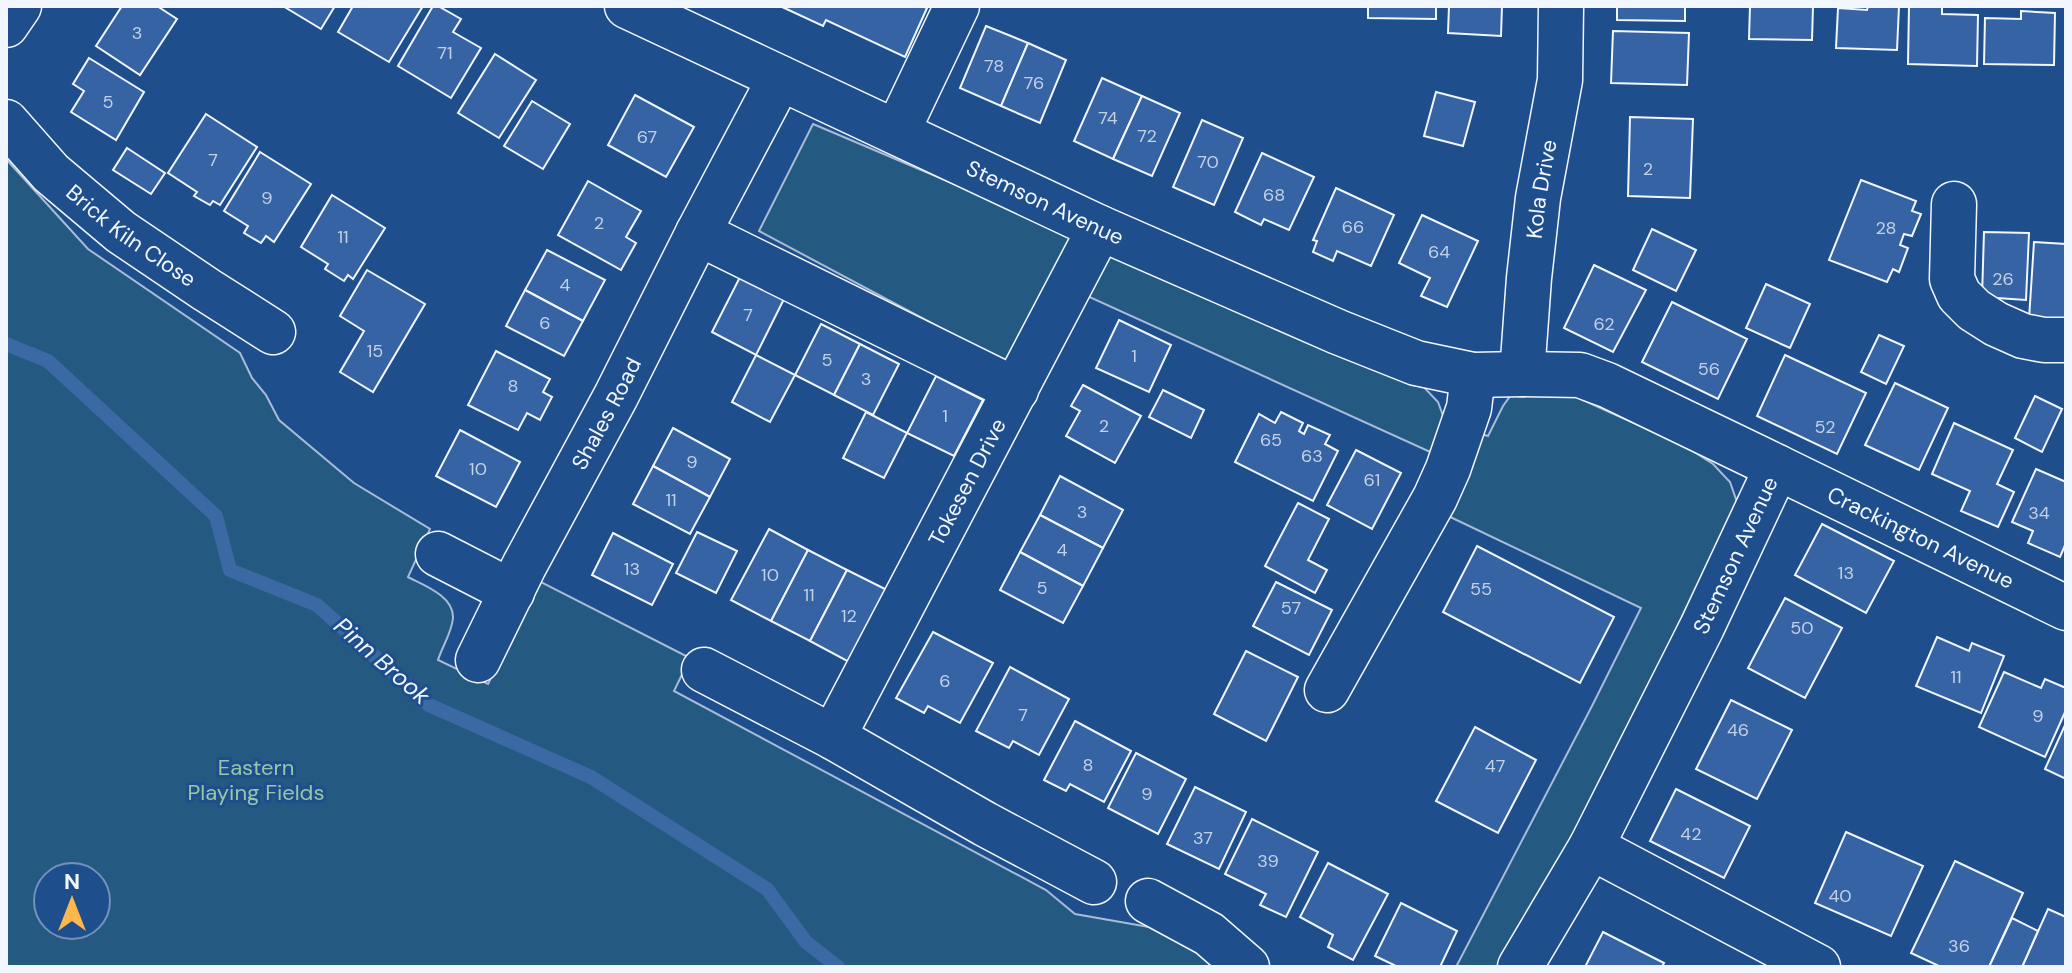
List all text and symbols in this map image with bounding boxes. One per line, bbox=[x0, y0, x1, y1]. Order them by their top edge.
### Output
house number: 3 bbox=[132, 21, 142, 45]
house number: 71 bbox=[437, 41, 453, 65]
house number: 78 bbox=[984, 54, 1004, 78]
house number: 76 bbox=[1024, 71, 1044, 95]
house number: 5 bbox=[103, 90, 113, 114]
house number: 74 bbox=[1098, 106, 1118, 130]
house number: 72 bbox=[1137, 124, 1157, 148]
house number: 67 bbox=[637, 125, 657, 149]
street label: Kola Drive bbox=[1520, 137, 1564, 240]
house number: 7 bbox=[208, 148, 218, 172]
house number: 70 bbox=[1197, 150, 1219, 174]
street label: Stemson Avenue bbox=[962, 153, 1128, 252]
house number: 2 bbox=[1643, 157, 1653, 181]
street label: Brick Kiln Close bbox=[60, 178, 202, 294]
house number: 68 bbox=[1263, 183, 1285, 207]
house number: 9 bbox=[261, 186, 273, 210]
house number: 2 bbox=[594, 211, 604, 235]
house number: 66 bbox=[1342, 215, 1364, 239]
house number: 28 bbox=[1875, 216, 1897, 240]
house number: 11 bbox=[337, 225, 349, 249]
house number: 64 bbox=[1428, 240, 1450, 264]
house number: 26 bbox=[1992, 267, 2014, 291]
house number: 4 bbox=[560, 273, 571, 297]
house number: 7 bbox=[743, 303, 753, 327]
house number: 6 bbox=[539, 311, 551, 335]
house number: 62 bbox=[1593, 312, 1615, 336]
house number: 15 bbox=[367, 339, 383, 363]
house number: 1 bbox=[1131, 344, 1137, 368]
house number: 5 bbox=[822, 348, 832, 372]
street label: Shales Road bbox=[565, 353, 648, 475]
house number: 56 bbox=[1698, 357, 1720, 381]
house number: 3 bbox=[861, 367, 871, 391]
house number: 8 bbox=[508, 374, 518, 398]
house number: 1 bbox=[942, 404, 948, 428]
street label: Tokesen Drive bbox=[922, 413, 1013, 551]
house number: 2 bbox=[1099, 414, 1109, 438]
house number: 52 bbox=[1814, 415, 1836, 439]
house number: 65 bbox=[1260, 428, 1282, 452]
house number: 63 bbox=[1301, 444, 1323, 468]
house number: 9 bbox=[686, 450, 698, 474]
house number: 10 bbox=[469, 457, 487, 481]
house number: 61 bbox=[1364, 468, 1380, 492]
street label: Stemson Avenue bbox=[1686, 472, 1785, 639]
street label: Crackington Avenue bbox=[1822, 480, 2019, 595]
house number: 11 bbox=[665, 488, 677, 512]
house number: 3 bbox=[1077, 500, 1087, 524]
house number: 34 bbox=[2028, 501, 2050, 525]
house number: 4 bbox=[1057, 538, 1068, 562]
house number: 13 bbox=[624, 557, 640, 581]
house number: 13 bbox=[1838, 561, 1854, 585]
house number: 10 bbox=[761, 563, 779, 587]
house number: 5 bbox=[1037, 576, 1047, 600]
house number: 55 bbox=[1470, 577, 1492, 601]
house number: 11 bbox=[803, 583, 815, 607]
house number: 57 bbox=[1281, 596, 1301, 620]
house number: 12 bbox=[841, 604, 857, 628]
water label: Pinn Brook bbox=[328, 610, 438, 711]
house number: 50 bbox=[1790, 616, 1814, 640]
house number: 11 bbox=[1950, 665, 1962, 689]
house number: 6 bbox=[939, 669, 951, 693]
house number: 7 bbox=[1018, 703, 1028, 727]
house number: 9 bbox=[2032, 704, 2044, 728]
house number: 46 bbox=[1727, 718, 1749, 742]
park label: Eastern Playing Fields bbox=[188, 753, 324, 807]
house number: 8 bbox=[1083, 753, 1093, 777]
house number: 47 bbox=[1485, 754, 1505, 778]
house number: 9 bbox=[1141, 782, 1153, 806]
house number: 42 bbox=[1680, 822, 1702, 846]
house number: 37 bbox=[1193, 826, 1213, 850]
house number: 39 bbox=[1257, 849, 1279, 873]
north arrow bbox=[32, 861, 112, 941]
text: N bbox=[64, 867, 80, 896]
house number: 40 bbox=[1828, 884, 1852, 908]
house number: 36 bbox=[1948, 934, 1970, 958]

